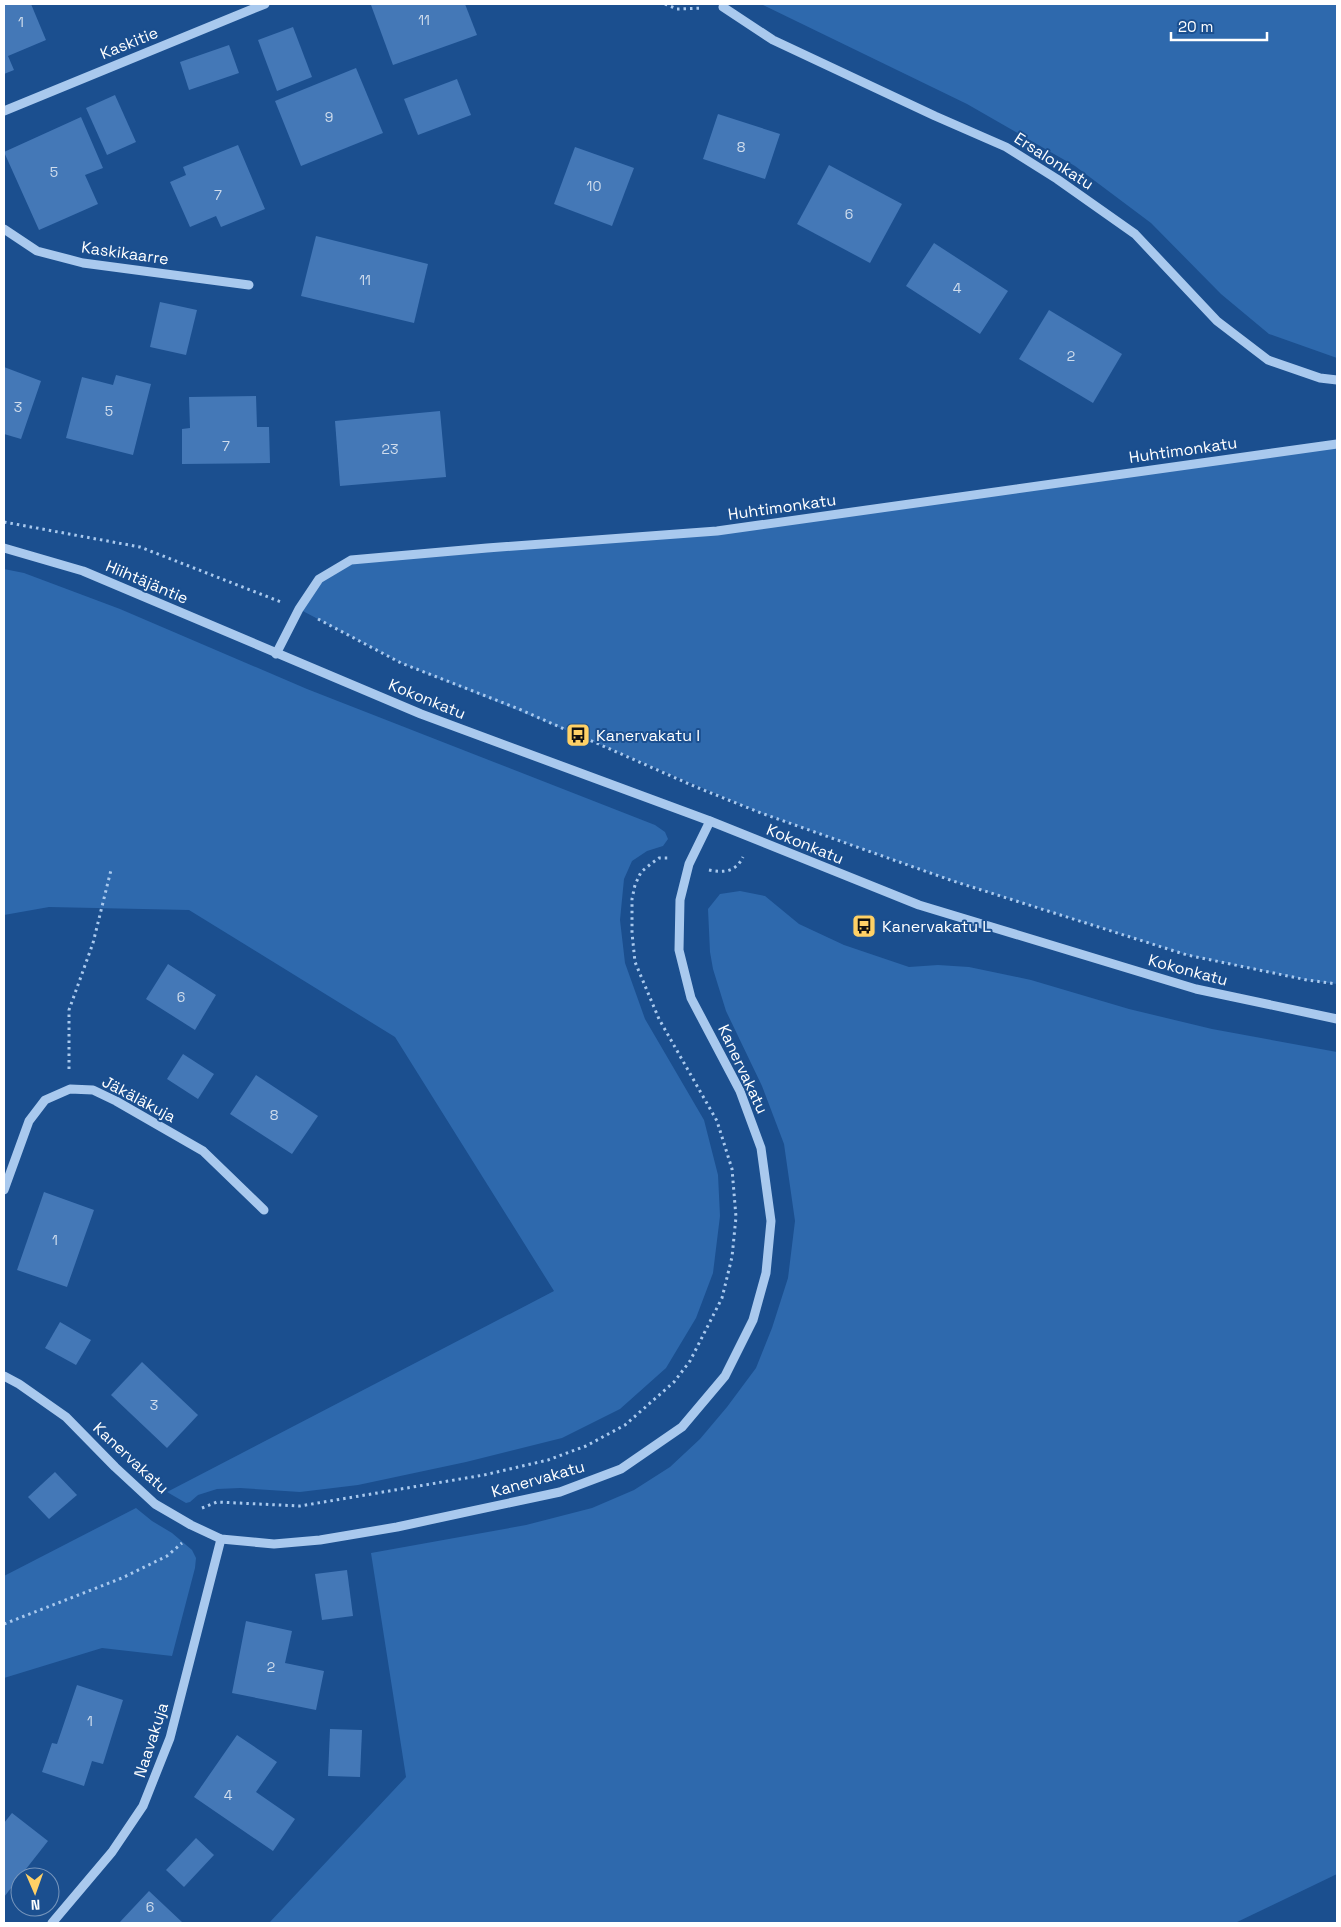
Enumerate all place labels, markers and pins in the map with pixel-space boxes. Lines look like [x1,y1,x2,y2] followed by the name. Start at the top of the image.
[565,722,591,748] bus stop icon: Kanervakatu I
[596,725,700,746] place label: Kanervakatu I
[851,913,877,939] bus stop icon: Kanervakatu L
[882,916,991,937] place label: Kanervakatu L

